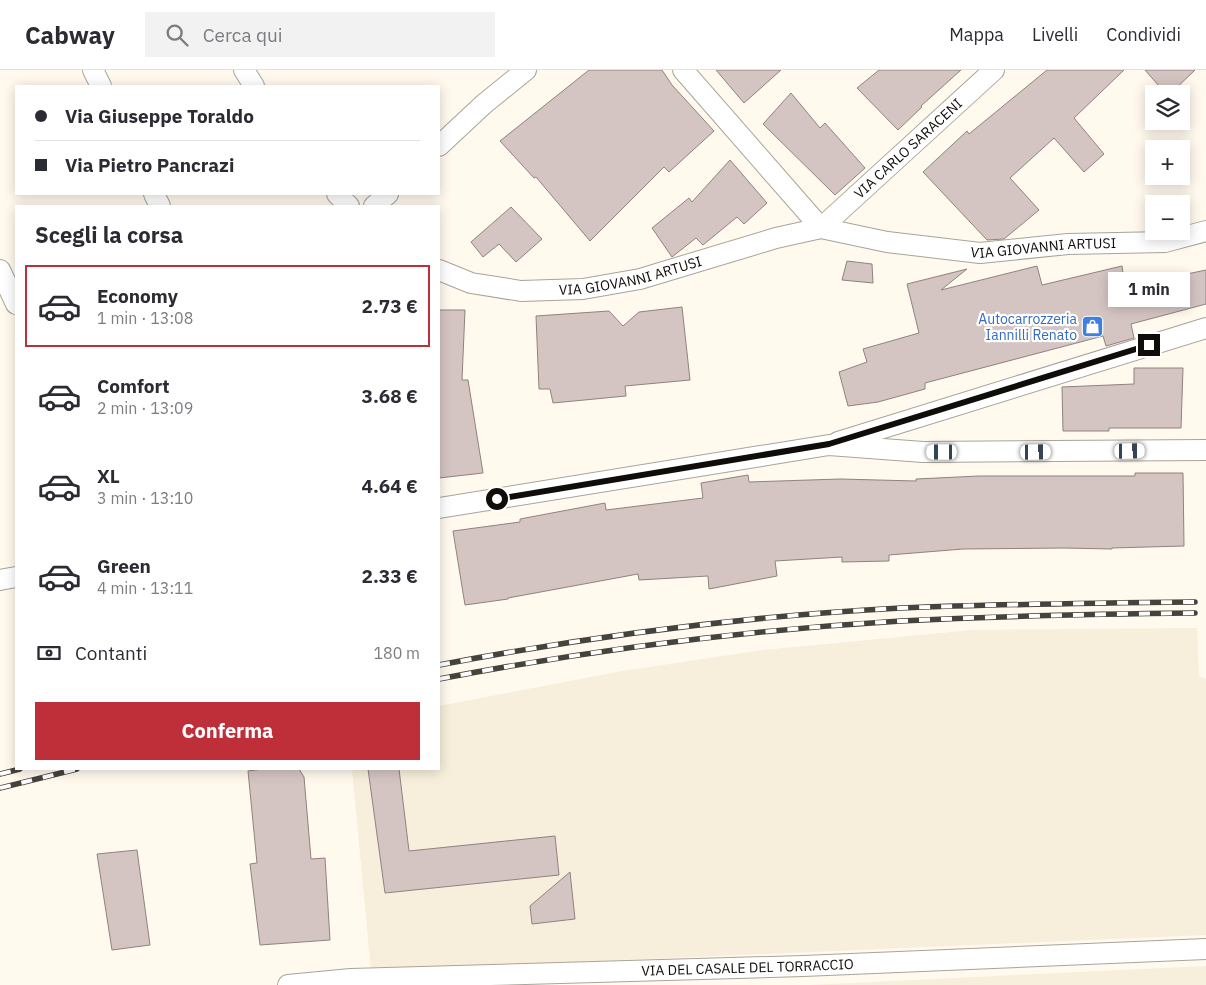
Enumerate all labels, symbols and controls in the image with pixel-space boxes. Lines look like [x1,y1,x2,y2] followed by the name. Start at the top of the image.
[145,12,495,57] search box
[25,19,115,51] text: Cabway
[163,21,191,49] icon: search
[203,23,283,47] text: Cerca qui
[949,23,1004,46] text: Mappa
[1032,23,1078,46] text: Livelli
[1106,23,1181,46] text: Condividi
[1145,85,1190,240] map controls
[1145,85,1190,130] button: layers
[850,95,966,202] street label: VIA CARLO SARACENI
[65,104,254,128] text: Via Giuseppe Toraldo
[1145,140,1190,185] button: +
[65,153,234,177] text: Via Pietro Pancrazi
[1145,195,1190,240] button: −
[35,220,183,249] text: Scegli la corsa
[970,234,1116,262] street label: VIA GIOVANNI ARTUSI
[558,252,704,299] street label: VIA GIOVANNI ARTUSI
[1108,272,1190,308] callout: 1 min
[1128,279,1170,299] text: 1 min
[37,284,82,329] icon: car
[97,284,178,308] text: Economy
[362,294,418,318] text: 2.73 €
[97,308,193,328] text: 1 min · 13:08
[978,310,1078,344] place label: Autocarrozzeria Iannilli Renato
[1081,315,1105,339] shop icon: Autocarrozzeria Iannilli Renato
[1138,334,1160,356] route end
[37,374,82,419] icon: car
[97,374,170,398] text: Comfort
[362,384,418,408] text: 3.68 €
[97,398,193,418] text: 2 min · 13:09
[1114,443,1145,459] car
[1020,444,1051,460] car
[927,445,957,460] car
[37,464,82,509] icon: car
[97,464,120,488] text: XL
[362,474,418,498] text: 4.64 €
[97,488,193,508] text: 3 min · 13:10
[486,488,508,510] route start
[37,554,82,599] icon: car
[97,554,151,578] text: Green
[362,564,418,588] text: 2.33 €
[97,578,193,598] text: 4 min · 13:11
[35,639,63,667] icon: cash
[75,641,147,665] text: Contanti
[373,643,420,663] text: 180 m
[35,702,420,760] button: Conferma
[641,955,854,980] street label: VIA DEL CASALE DEL TORRACCIO

